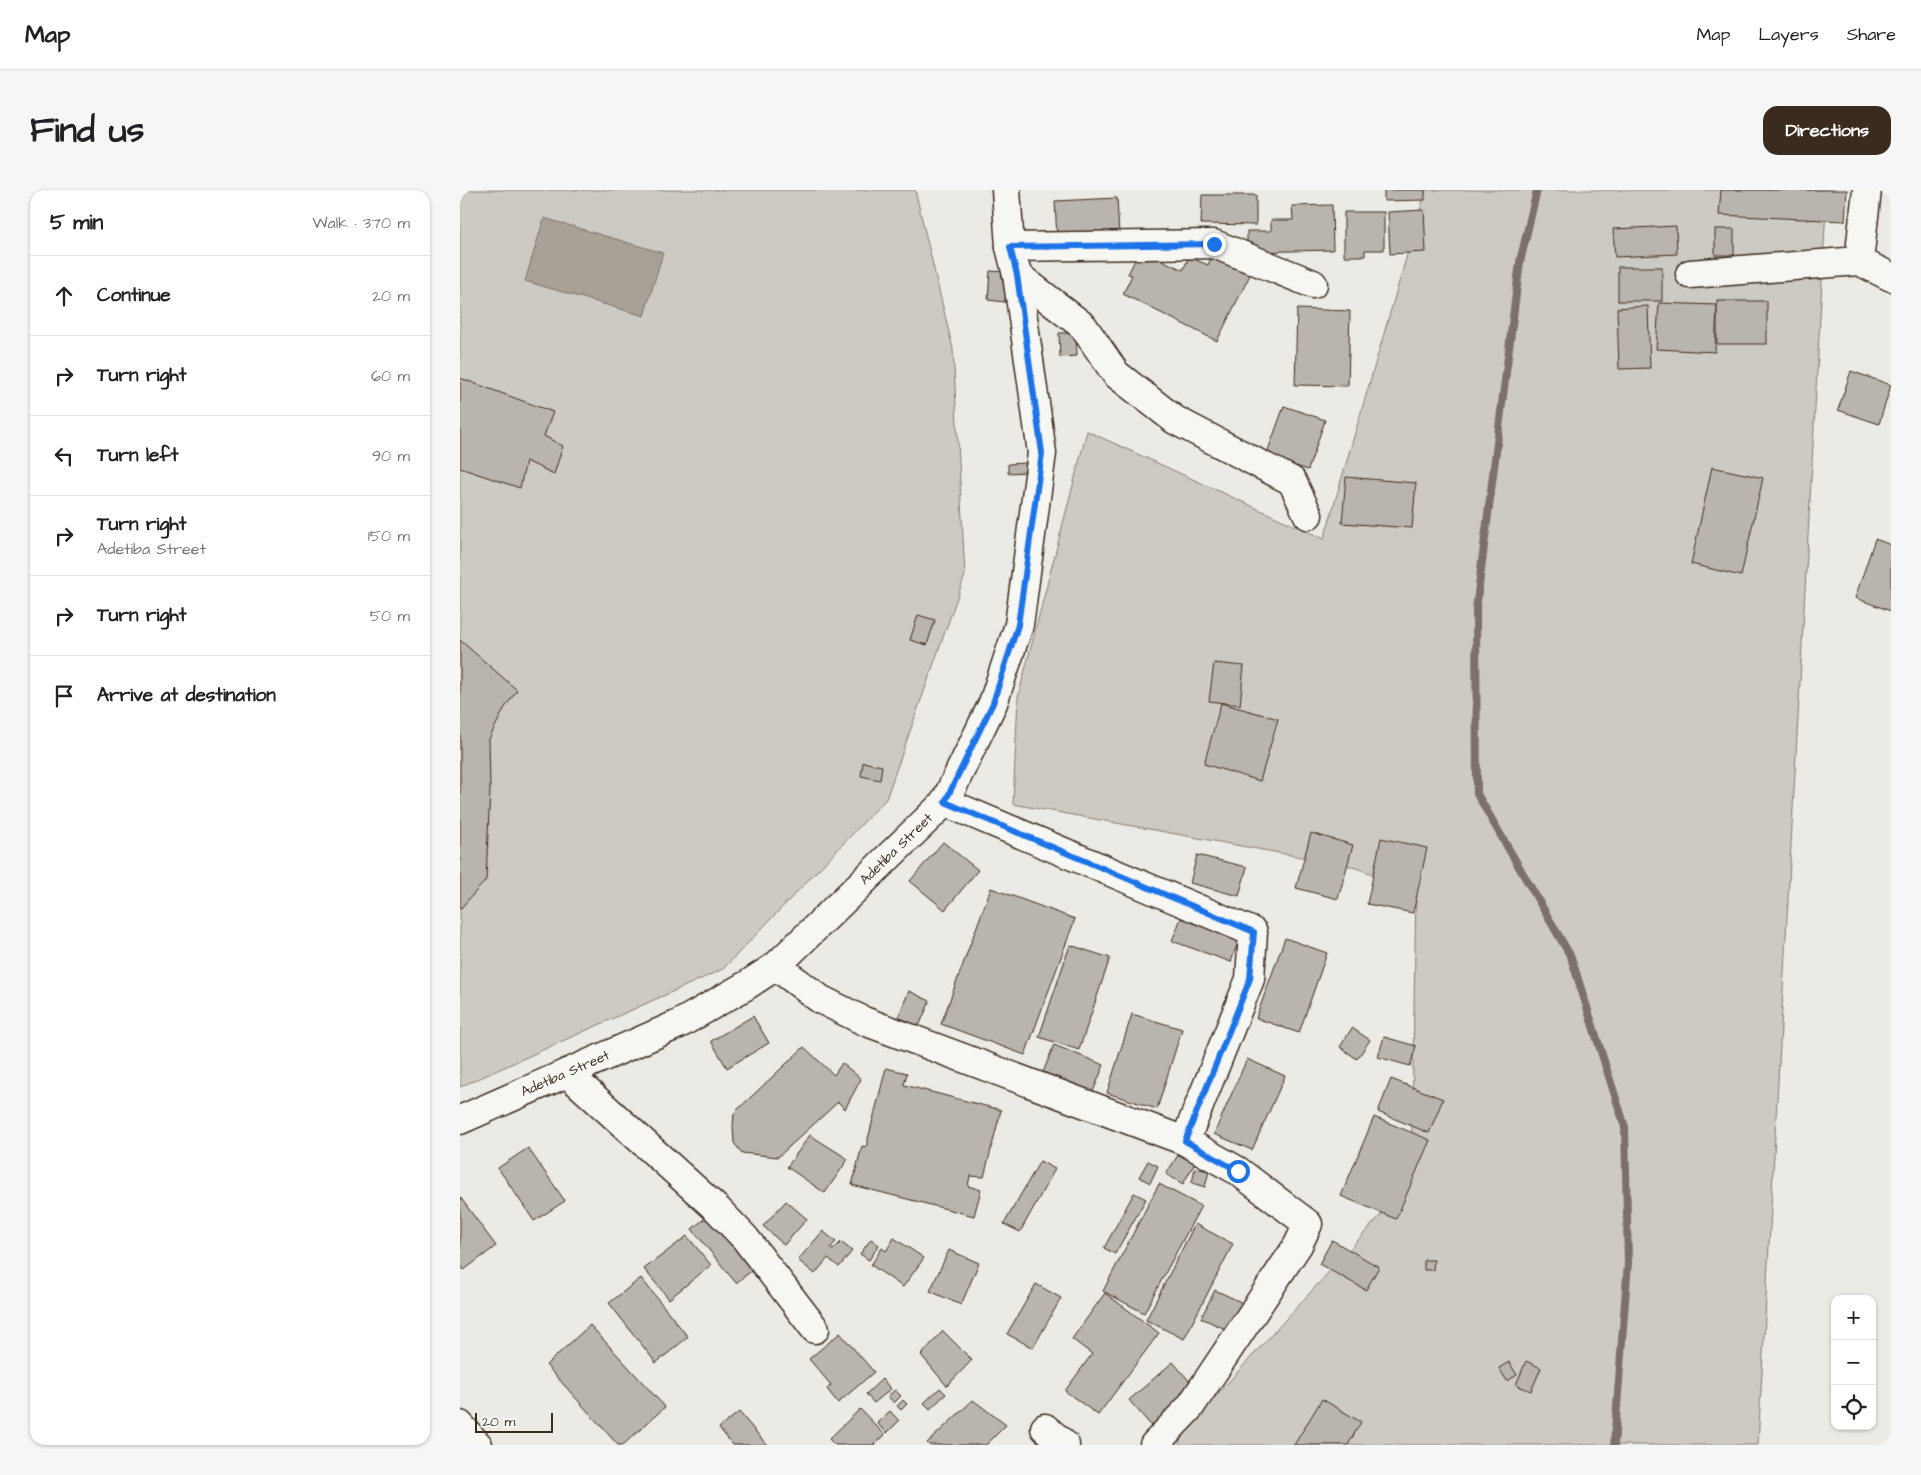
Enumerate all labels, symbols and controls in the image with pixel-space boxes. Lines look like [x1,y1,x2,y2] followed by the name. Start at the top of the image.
[25,18,70,52] text: Map
[1696,22,1730,47] text: Map
[1758,22,1819,47] text: Layers
[1847,22,1896,47] text: Share
[30,106,144,155] text: Find us
[1763,106,1891,155] button: Directions
[50,208,103,237] text: 5 min
[312,212,410,234] text: Walk · 370 m
[1203,233,1226,256] route end
[50,282,78,310] icon: ahead
[97,282,171,309] text: Continue
[372,285,410,307] text: 20 m
[50,362,78,390] icon: right
[97,362,186,389] text: Turn right
[371,365,410,387] text: 60 m
[50,442,78,470] icon: left
[97,442,178,469] text: Turn left
[372,445,410,467] text: 90 m
[97,511,186,538] text: Turn right
[50,522,78,550] icon: right
[368,525,410,547] text: 150 m
[97,538,206,560] text: Adetiba Street
[50,602,78,630] icon: right
[97,602,186,629] text: Turn right
[370,605,410,627] text: 50 m
[50,682,78,710] icon: arrive
[97,682,276,709] text: Arrive at destination
[855,809,938,890] street label: Adetiba Street
[518,1045,613,1102] street label: Adetiba Street
[1227,1160,1250,1183] route start
[1831,1295,1876,1430] map controls
[1831,1295,1876,1340] button: +
[1831,1340,1876,1385] button: −
[1831,1385,1876,1430] button: locate
[475,1410,552,1433] scale bar
[482,1412,515,1432] text: 20 m

